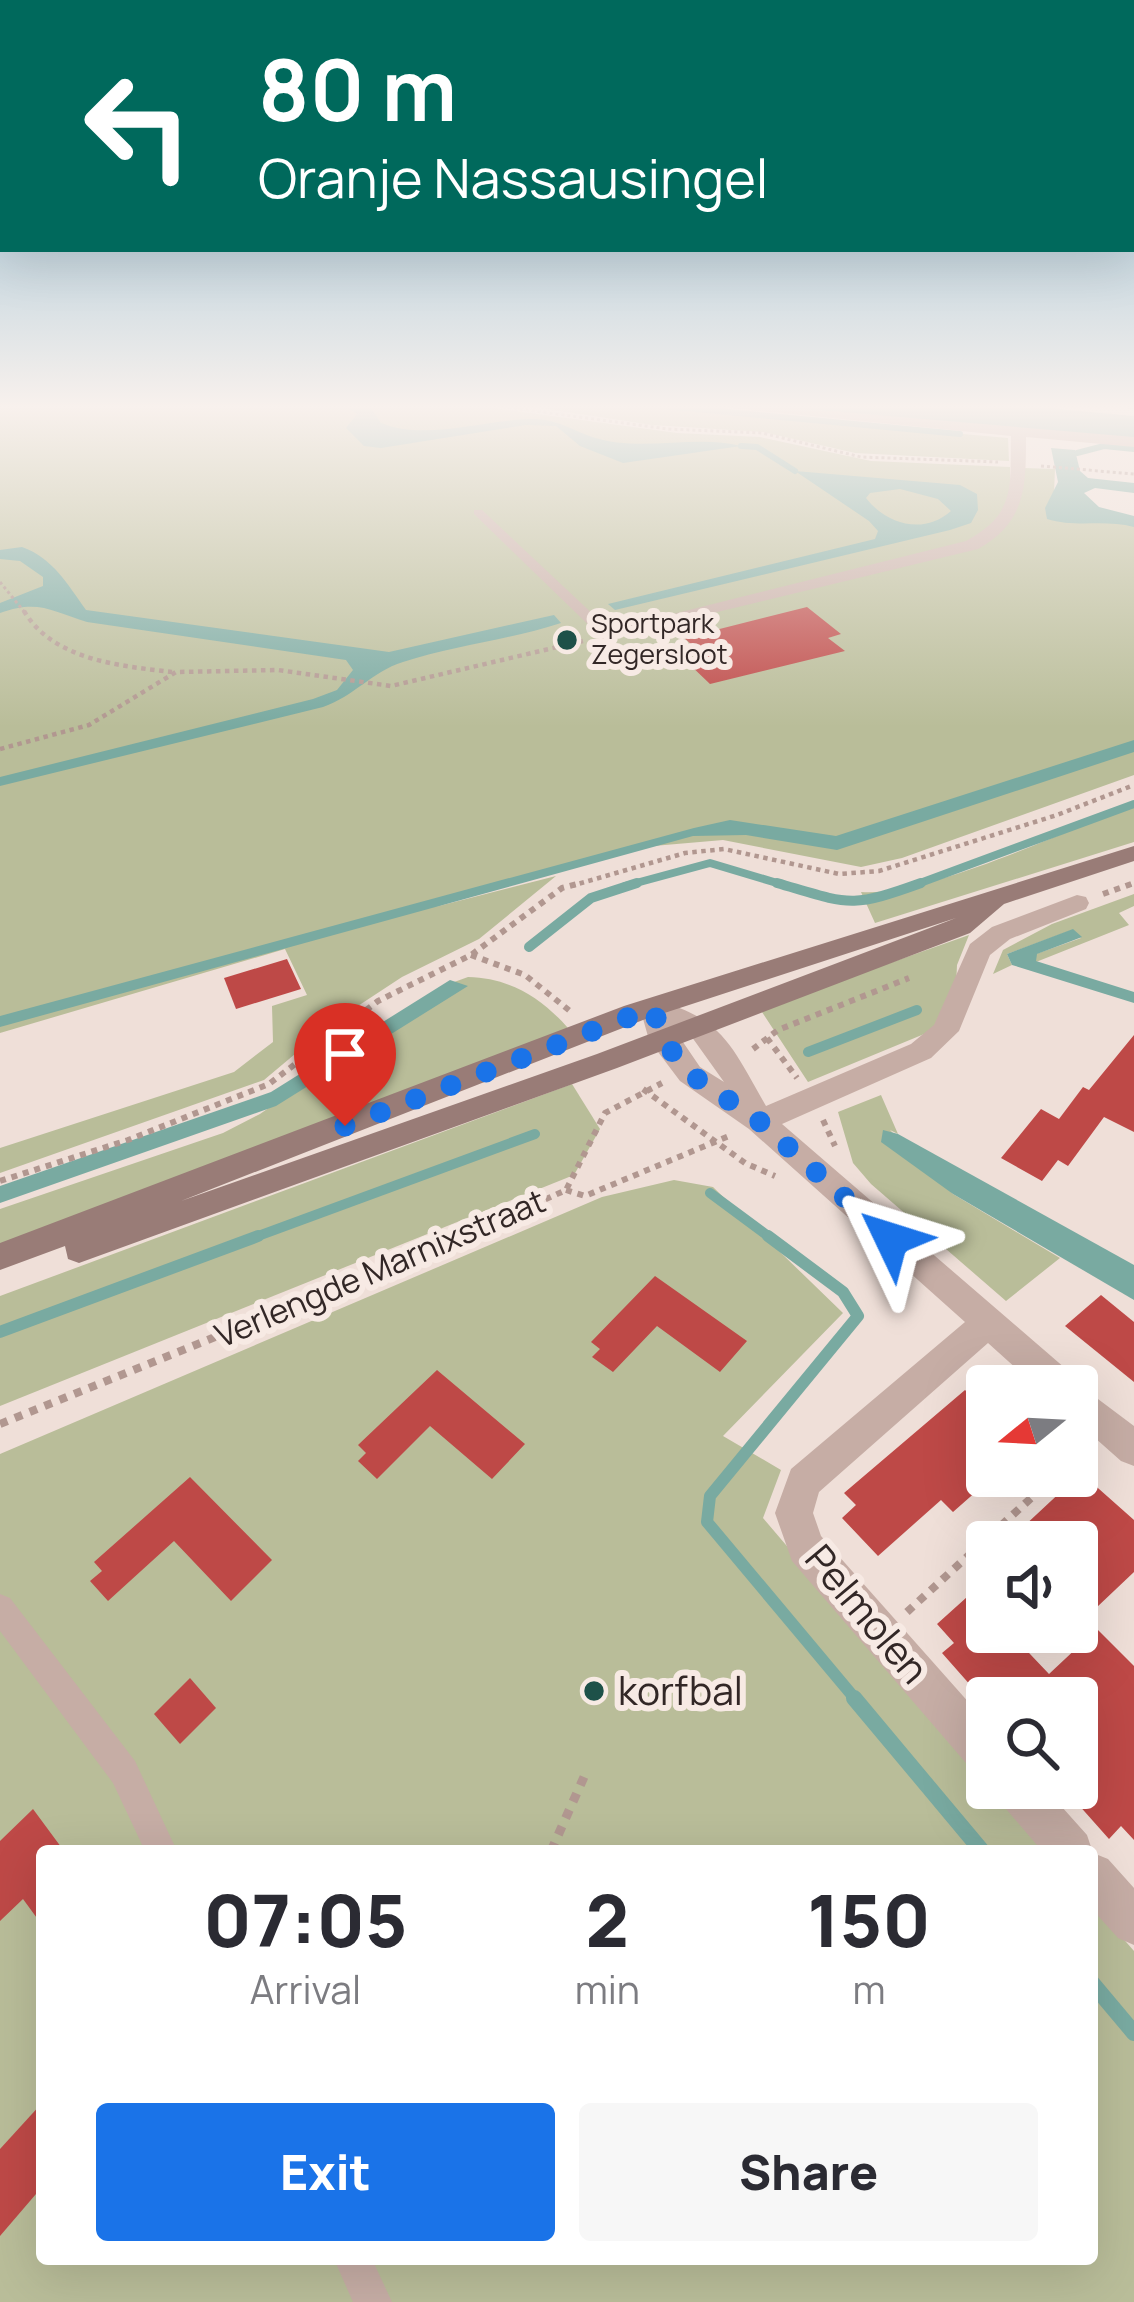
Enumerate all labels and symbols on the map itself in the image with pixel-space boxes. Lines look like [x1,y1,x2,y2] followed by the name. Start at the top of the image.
[591,604,728,672] place label: Sportpark Zegersloot
[554,627,580,653] marker: Sportpark Zegersloot
[294,1003,396,1126] pin
[828,1176,954,1302] position arrow
[208,1178,552,1358] street label: Verlengde Marnixstraat
[966,1365,1098,1497] north arrow
[794,1532,942,1694] street label: Pelmolen
[618,1663,743,1717] place label: korfbal
[581,1678,607,1704] marker: korfbal

